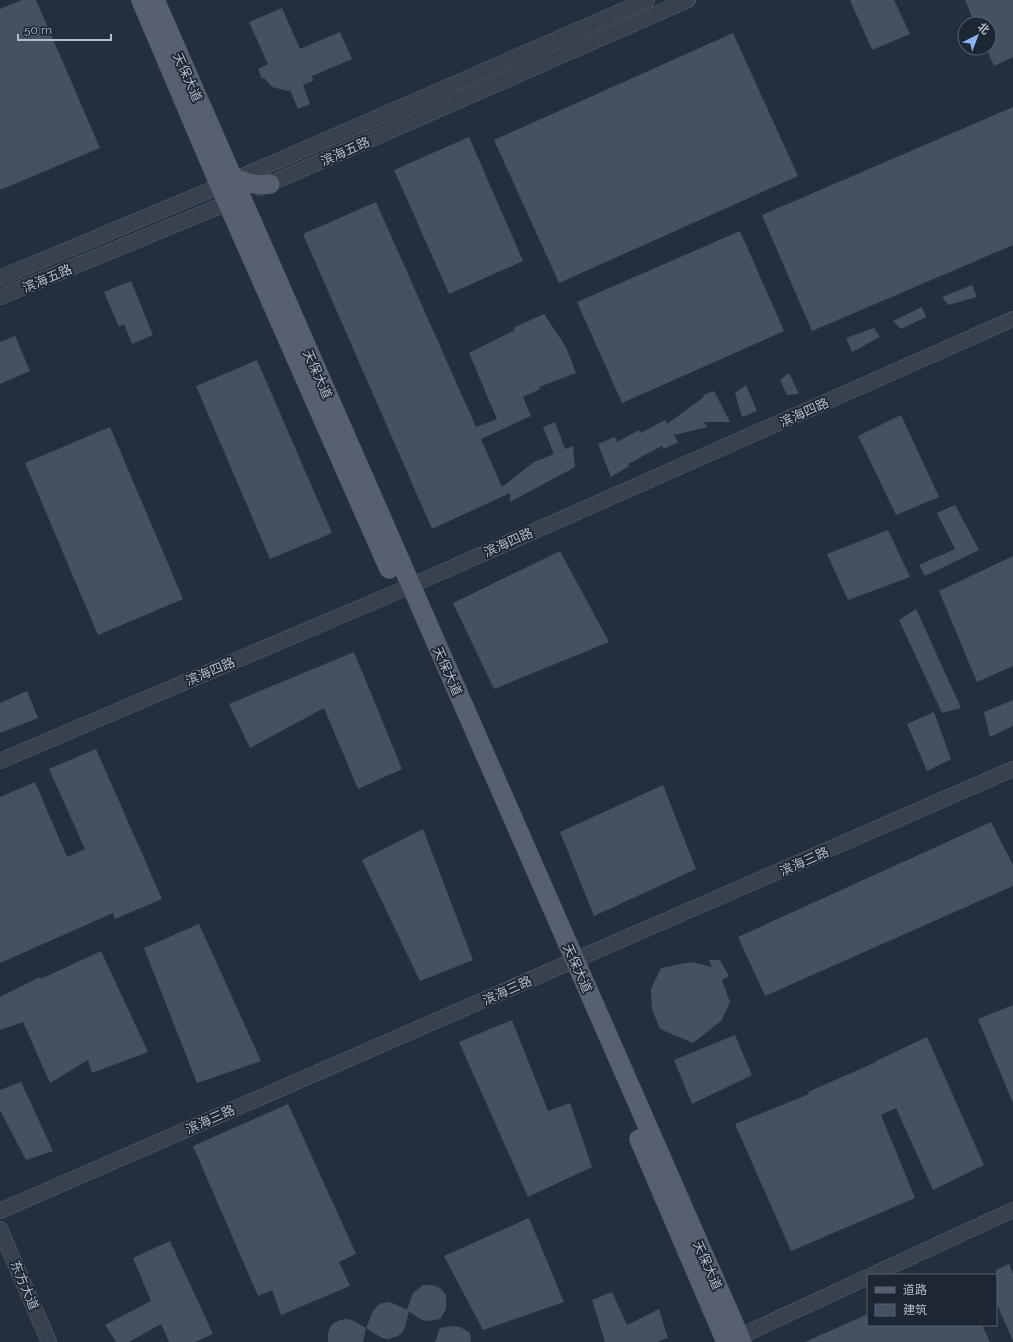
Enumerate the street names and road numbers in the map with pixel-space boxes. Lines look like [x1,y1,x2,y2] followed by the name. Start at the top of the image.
[170,50,205,104] street label: 天保大道
[318,134,372,169] street label: 滨海五路
[20,261,74,296] street label: 滨海五路
[300,347,335,401] street label: 天保大道
[777,395,831,430] street label: 滨海四路
[481,525,535,560] street label: 滨海四路
[430,644,465,698] street label: 天保大道
[183,654,237,689] street label: 滨海四路
[777,844,831,879] street label: 滨海三路
[560,941,595,995] street label: 天保大道
[480,973,534,1008] street label: 滨海三路
[183,1102,237,1137] street label: 滨海三路
[690,1238,725,1292] street label: 天保大道
[7,1258,42,1312] street label: 东方大道

